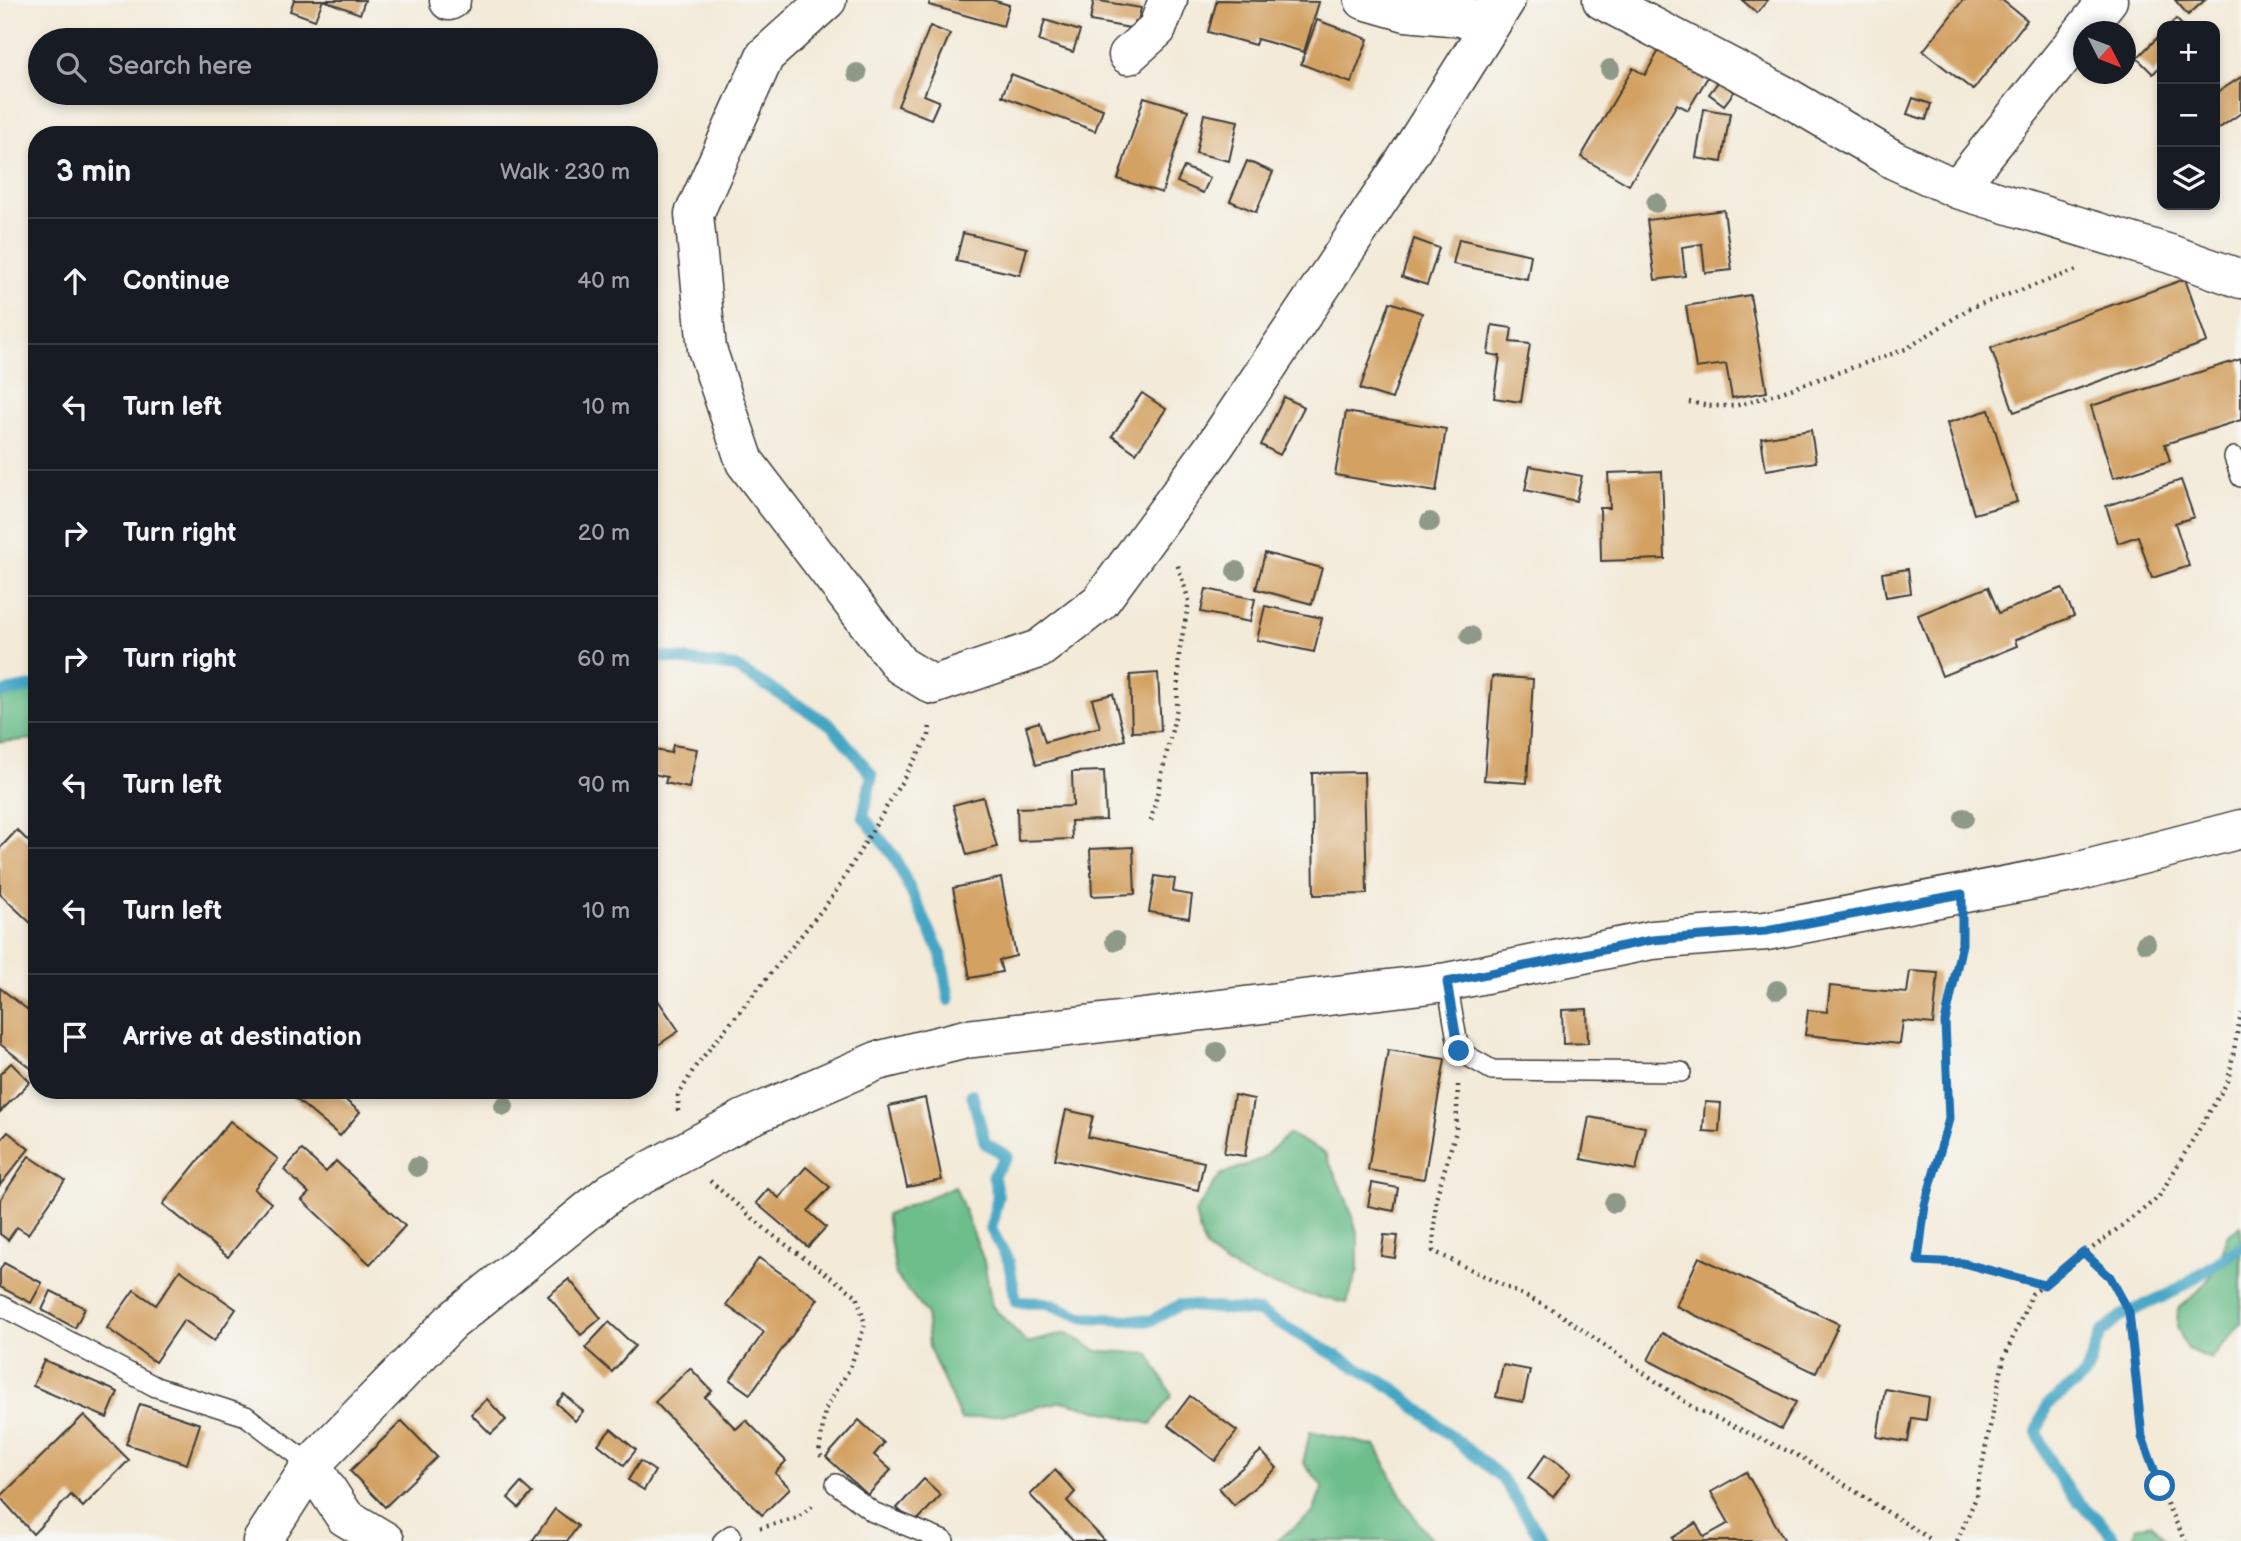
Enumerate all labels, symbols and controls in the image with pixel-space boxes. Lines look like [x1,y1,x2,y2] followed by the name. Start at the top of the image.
[2073,21,2136,84] north arrow
[2157,21,2220,210] map controls
[2157,21,2220,84] button: +
[28,28,658,105] search box
[52,48,90,86] icon: search
[108,51,252,82] text: Search here
[2157,84,2220,147] button: −
[2157,147,2220,210] button: layers
[56,154,131,190] text: 3 min
[500,158,630,186] text: Walk · 230 m
[56,262,94,300] icon: ahead
[123,266,230,297] text: Continue
[577,267,630,295] text: 40 m
[56,388,94,426] icon: left
[123,392,222,423] text: Turn left
[582,393,630,421] text: 10 m
[56,514,94,552] icon: right
[123,518,236,549] text: Turn right
[578,519,630,547] text: 20 m
[56,640,94,678] icon: right
[123,644,236,675] text: Turn right
[577,645,630,673] text: 60 m
[56,766,94,804] icon: left
[123,770,222,801] text: Turn left
[578,771,630,799] text: 90 m
[56,892,94,930] icon: left
[123,896,222,927] text: Turn left
[582,897,630,925] text: 10 m
[56,1018,94,1056] icon: arrive
[123,1022,362,1053] text: Arrive at destination
[1443,1035,1474,1066] route end
[2144,1470,2175,1501] route start

